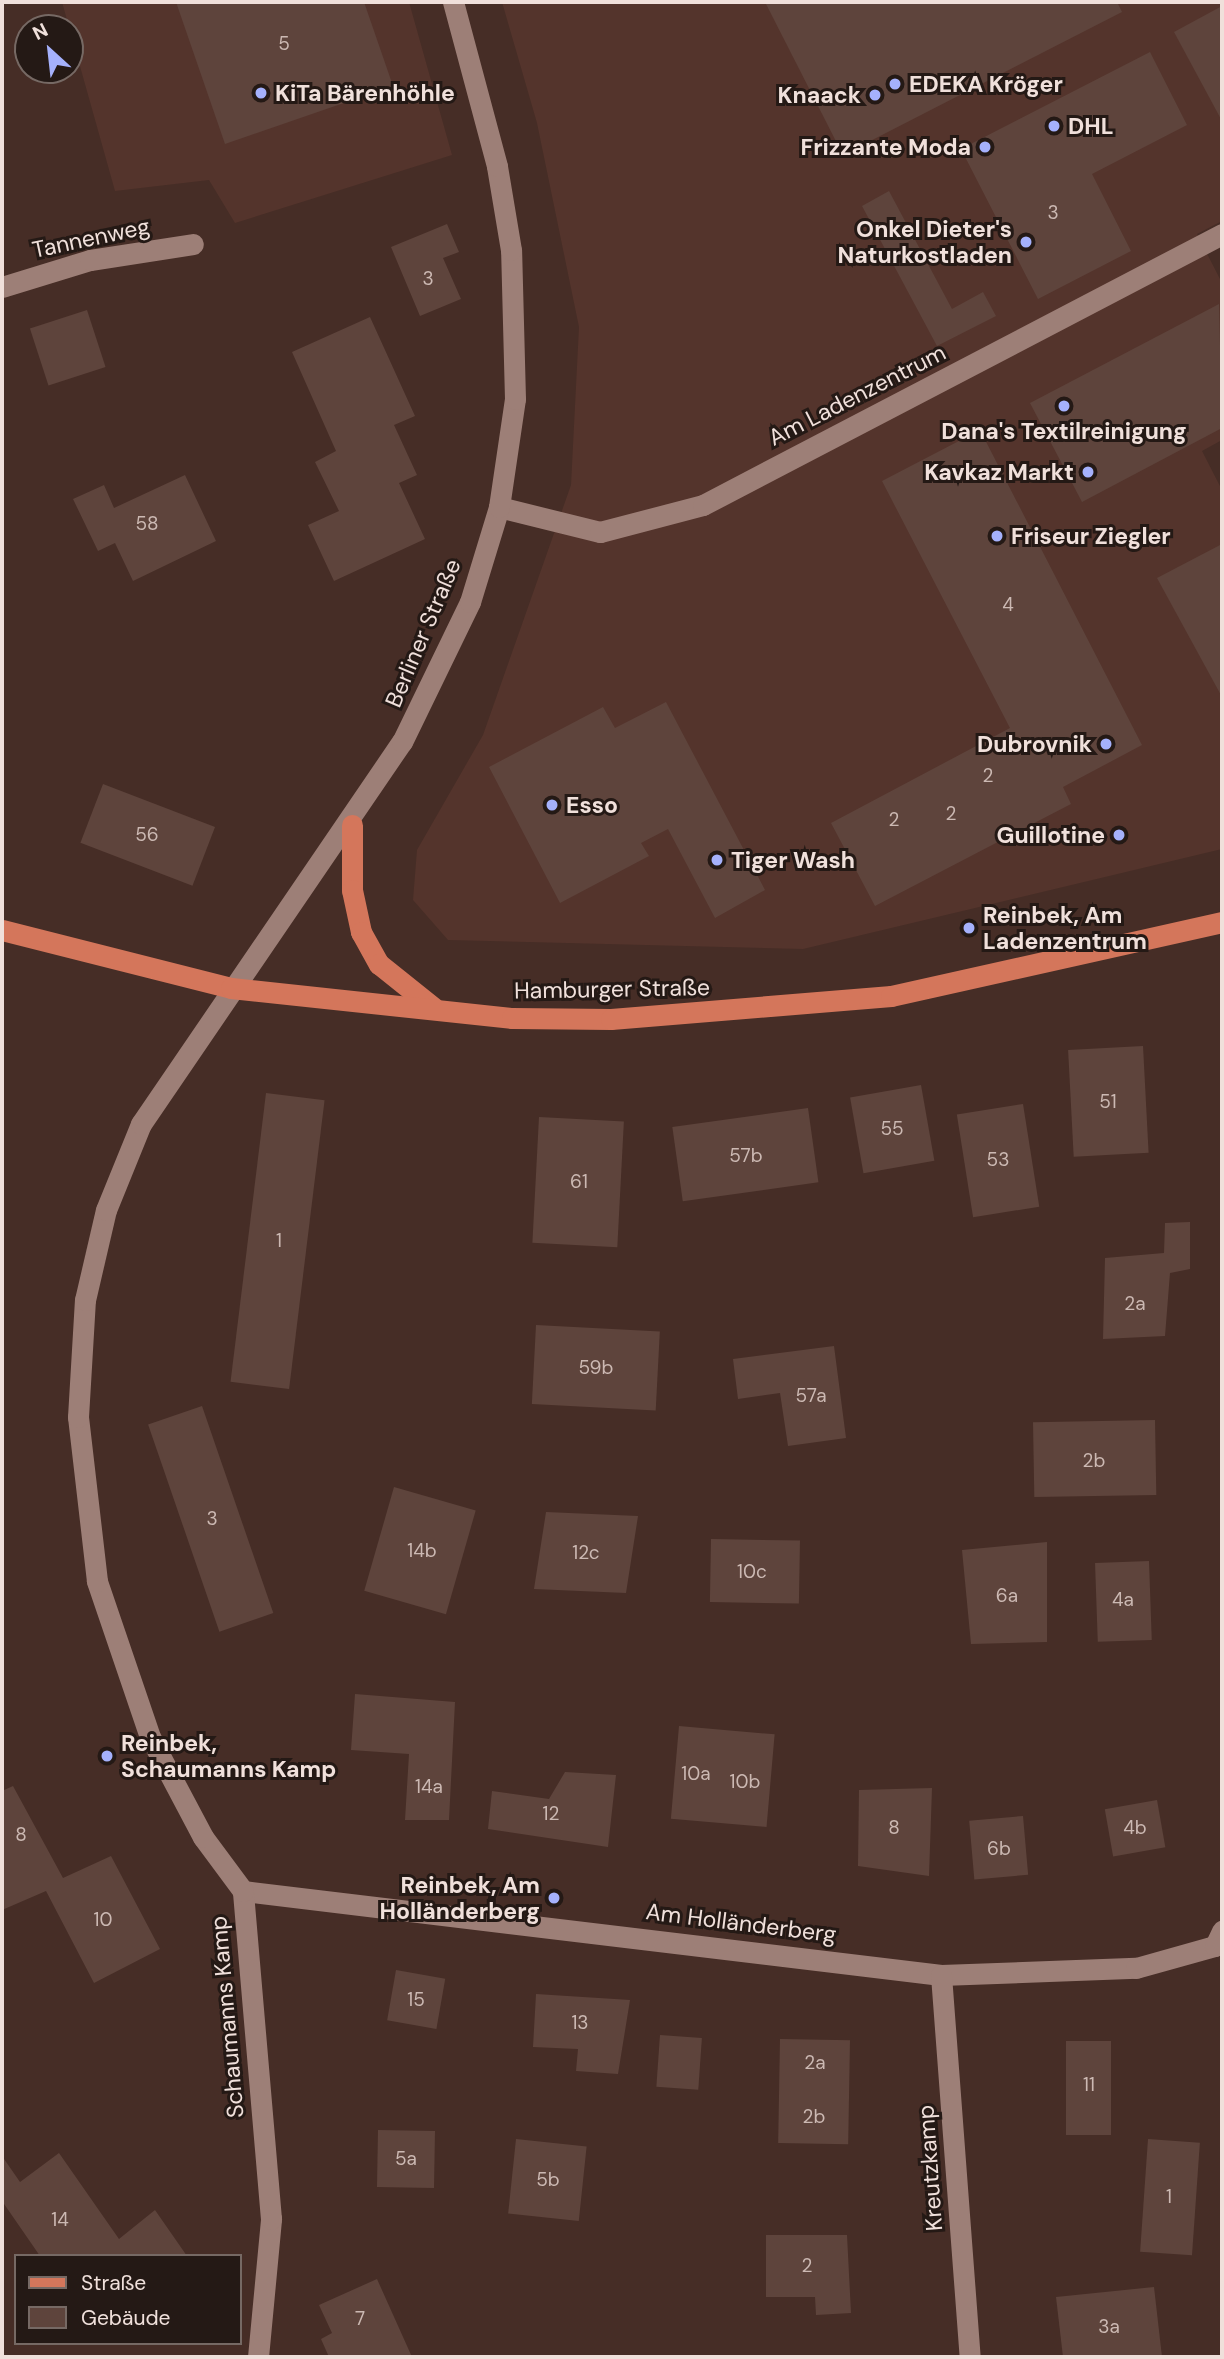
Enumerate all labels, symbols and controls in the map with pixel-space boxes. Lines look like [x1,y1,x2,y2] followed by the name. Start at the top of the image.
[14,14,84,84] north arrow
[28,17,52,46] text: N
[278,33,290,55] house number: 5
[909,70,1063,98] place label: EDEKA Kröger
[887,76,903,92] marker: EDEKA Kröger
[275,79,455,107] place label: KiTa Bärenhöhle
[778,81,861,109] place label: Knaack
[253,85,269,101] marker: KiTa Bärenhöhle
[867,87,883,103] marker: Knaack
[1068,112,1114,140] place label: DHL
[1046,118,1062,134] marker: DHL
[800,133,971,161] place label: Frizzante Moda
[977,139,993,155] marker: Frizzante Moda
[1047,202,1059,224] house number: 3
[30,212,152,264] street label: Tannenweg
[837,215,1012,269] place label: Onkel Dieter's Naturkostladen
[1018,234,1034,250] marker: Onkel Dieter's Naturkostladen
[422,268,434,290] house number: 3
[764,338,950,452] street label: Am Ladenzentrum
[1056,398,1072,414] marker: Dana's Textilreinigung
[941,417,1187,445] place label: Dana's Textilreinigung
[924,458,1074,486] place label: Kavkaz Markt
[1080,464,1096,480] marker: Kavkaz Markt
[135,513,159,535] house number: 58
[1011,522,1171,550] place label: Friseur Ziegler
[989,528,1005,544] marker: Friseur Ziegler
[379,555,467,711] street label: Berliner Straße
[1002,594,1014,616] house number: 4
[977,730,1092,758] place label: Dubrovnik
[1098,736,1114,752] marker: Dubrovnik
[983,765,993,787] house number: 2
[566,791,618,819] place label: Esso
[544,797,560,813] marker: Esso
[946,803,956,825] house number: 2
[889,809,899,831] house number: 2
[996,821,1105,849] place label: Guillotine
[135,824,159,846] house number: 56
[1111,827,1127,843] marker: Guillotine
[731,846,855,874] place label: Tiger Wash
[709,852,725,868] marker: Tiger Wash
[983,901,1147,955] place label: Reinbek, Am Ladenzentrum
[961,920,977,936] marker: Reinbek, Am Ladenzentrum
[514,973,710,1005] street label: Hamburger Straße
[1099,1091,1117,1113] house number: 51
[880,1118,904,1140] house number: 55
[729,1145,763,1167] house number: 57b
[987,1149,1009,1171] house number: 53
[570,1171,588,1193] house number: 61
[276,1230,282,1252] house number: 1
[1124,1293,1146,1315] house number: 2a
[579,1357,613,1379] house number: 59b
[795,1385,827,1407] house number: 57a
[1083,1450,1105,1472] house number: 2b
[206,1508,218,1530] house number: 3
[407,1540,437,1562] house number: 14b
[572,1542,600,1564] house number: 12c
[737,1561,767,1583] house number: 10c
[996,1585,1018,1607] house number: 6a
[1112,1589,1134,1611] house number: 4a
[121,1729,336,1783] place label: Reinbek, Schaumanns Kamp
[99,1748,115,1764] marker: Reinbek, Schaumanns Kamp
[681,1763,711,1785] house number: 10a
[730,1771,760,1793] house number: 10b
[415,1776,443,1798] house number: 14a
[543,1803,559,1825] house number: 12
[888,1817,900,1839] house number: 8
[1123,1817,1147,1839] house number: 4b
[15,1824,27,1846] house number: 8
[987,1838,1011,1860] house number: 6b
[380,1871,540,1925] place label: Reinbek, Am Holländerberg
[546,1890,562,1906] marker: Reinbek, Am Holländerberg
[644,1898,838,1948] street label: Am Holländerberg
[94,1909,112,1931] house number: 10
[204,1915,250,2119] street label: Schaumanns Kamp
[407,1989,425,2011] house number: 15
[571,2012,589,2034] house number: 13
[804,2052,826,2074] house number: 2a
[1083,2074,1095,2096] house number: 11
[912,2104,948,2232] street label: Kreutzkamp
[803,2106,825,2128] house number: 2b
[395,2148,417,2170] house number: 5a
[536,2169,560,2191] house number: 5b
[1166,2186,1172,2208] house number: 1
[51,2209,69,2231] house number: 14
[14,2254,242,2345] legend
[802,2255,812,2277] house number: 2
[81,2269,146,2297] text: Straße
[81,2304,171,2332] text: Gebäude
[355,2308,365,2330] house number: 7
[1098,2316,1120,2338] house number: 3a

